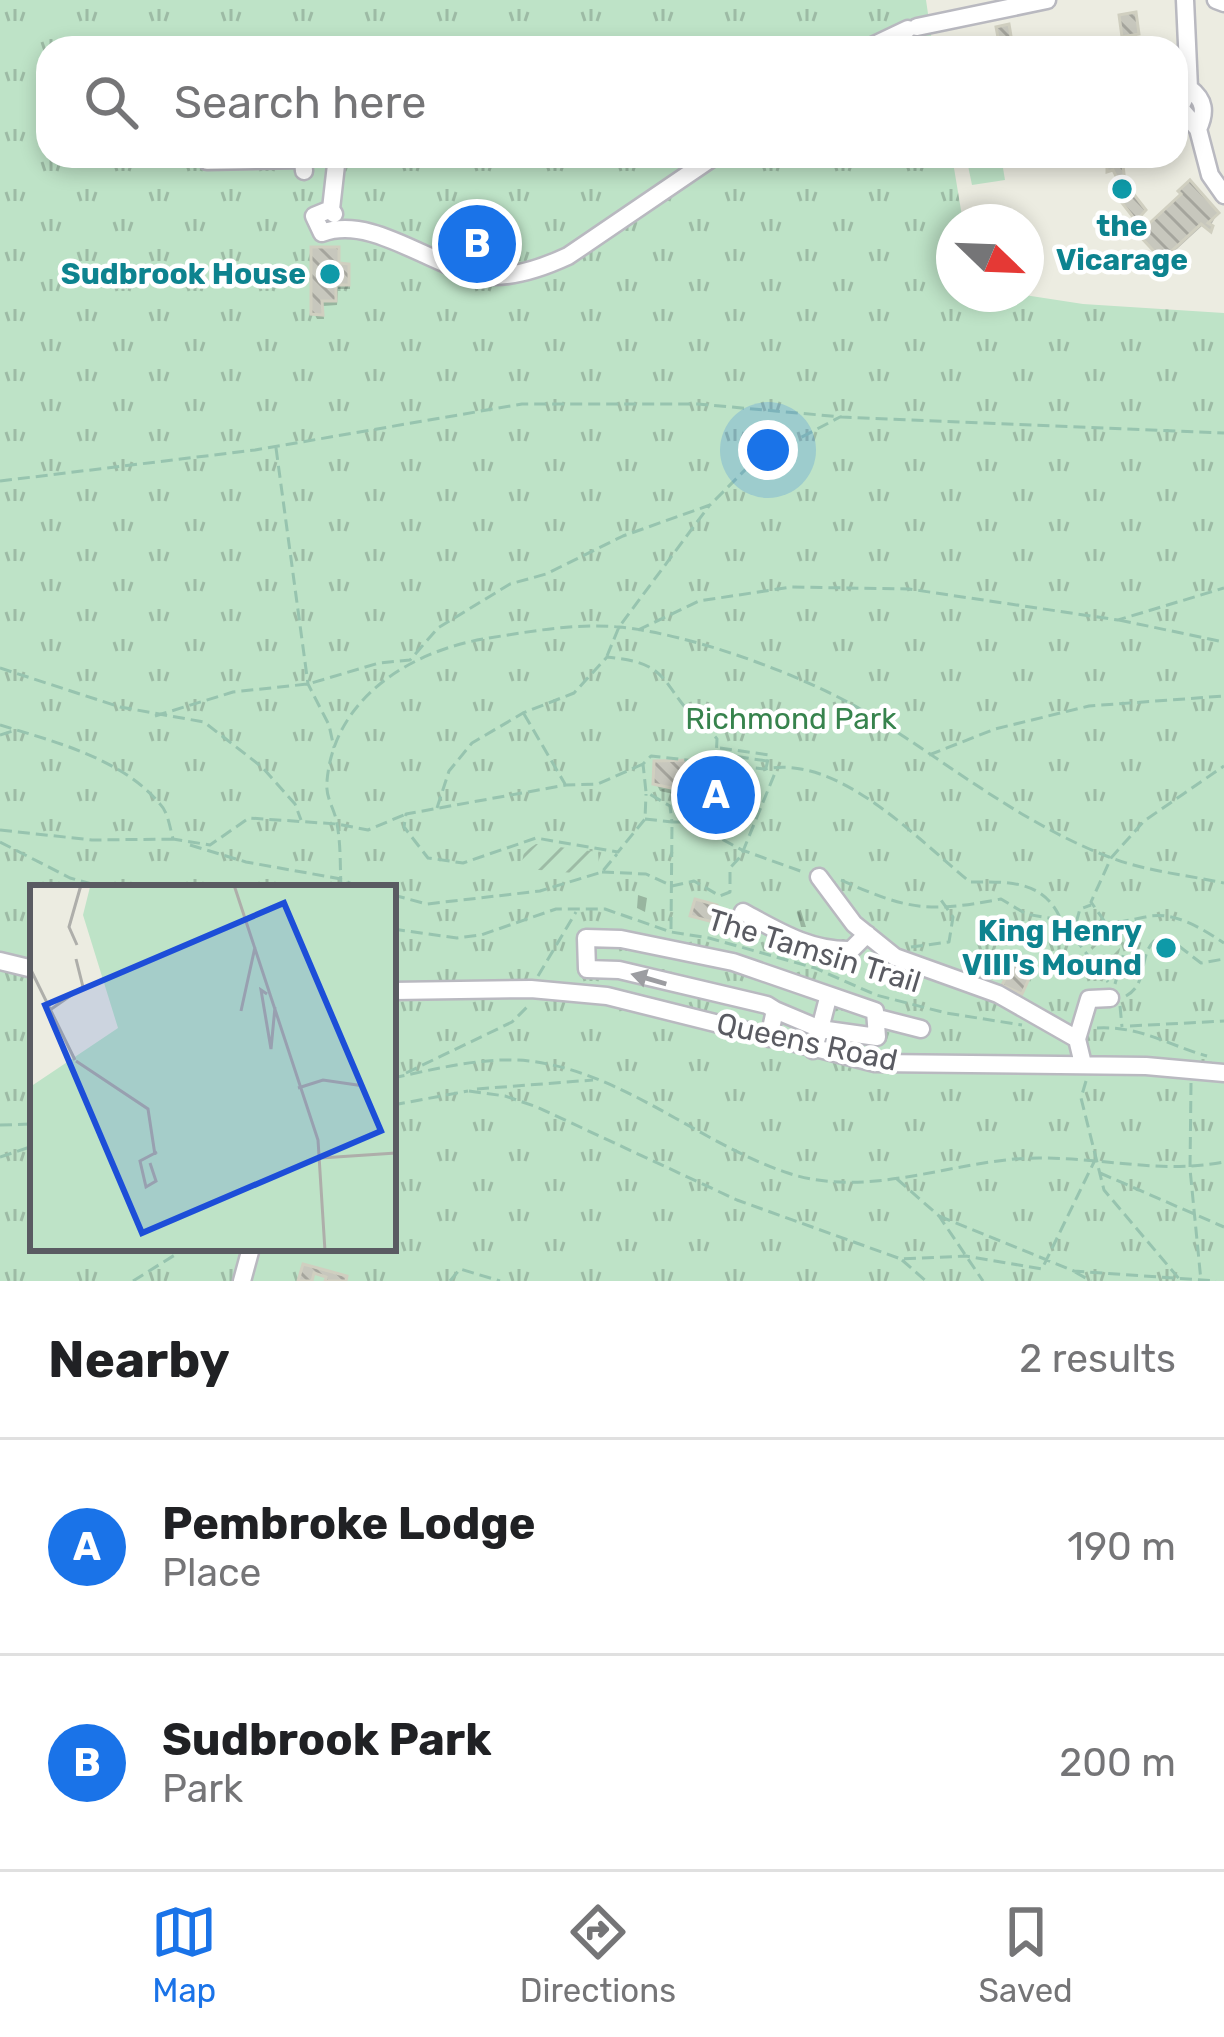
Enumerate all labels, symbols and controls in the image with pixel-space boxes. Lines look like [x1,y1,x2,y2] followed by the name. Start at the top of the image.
[36,36,1188,168] search box
[78,69,144,135] icon: search
[174,76,426,129] text: Search here
[1109,176,1135,202] marker: the Vicarage
[438,199,516,289] pin: B
[936,204,1044,312] north arrow
[1056,208,1188,278] place label: the Vicarage
[61,256,306,292] place label: Sudbrook House
[317,261,343,287] marker: Sudbrook House
[738,420,798,480] your location
[685,701,897,737] park label: Richmond Park
[677,750,755,840] pin: A
[30,885,396,1251] inset map
[703,902,925,1000] street label: The Tamsin Trail
[962,913,1142,983] place label: King Henry VIII's Mound
[1153,935,1179,961] marker: King Henry VIII's Mound
[630,969,666,987] one-way arrow
[713,1005,901,1079] street label: Queens Road
[48,1329,230,1390] text: Nearby
[1019,1336,1176,1382] text: 2 results
[162,1497,536,1550] text: Pembroke Lodge
[73,1524,101,1570] text: A
[1067,1524,1176,1570] text: 190 m
[162,1550,261,1596] text: Place
[162,1713,492,1766] text: Sudbrook Park
[73,1740,101,1786] text: B
[1059,1740,1176,1786] text: 200 m
[162,1766,243,1812] text: Park
[151,1899,217,2010] tab: Map
[520,1899,676,2010] tab: Directions
[979,1899,1073,2010] tab: Saved

